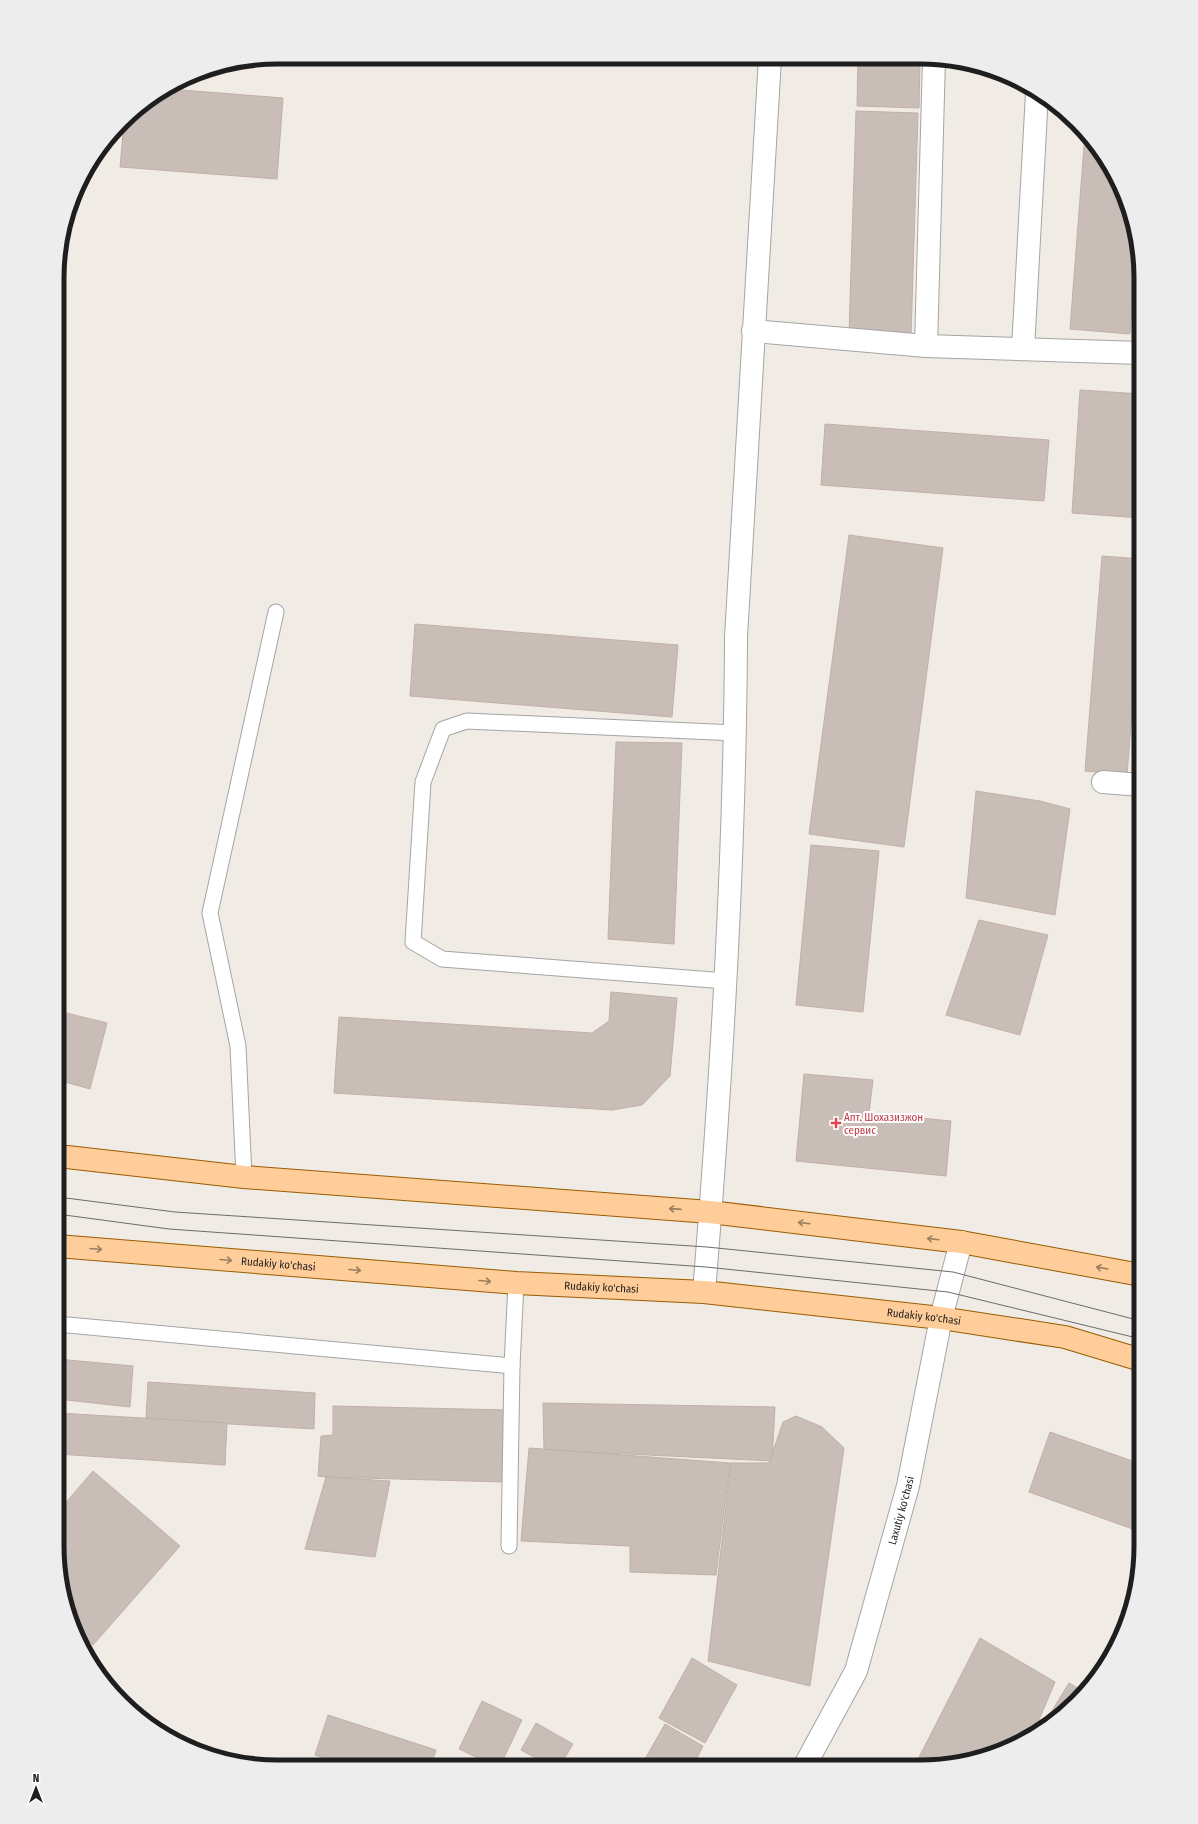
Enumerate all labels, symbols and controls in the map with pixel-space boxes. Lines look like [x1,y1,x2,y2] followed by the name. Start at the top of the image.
[844,1111,923,1137] place label: Апт. Шохазизжон сервис
[831,1118,841,1128] marker: Апт. Шохазизжон сервис
[669,1205,682,1212] one-way arrow
[798,1219,811,1227] one-way arrow
[927,1235,940,1243] one-way arrow
[89,1246,102,1253] one-way arrow
[241,1255,316,1274] street label: Rudakiy ko'chasi
[219,1256,232,1263] one-way arrow
[1096,1264,1109,1272] one-way arrow
[348,1267,361,1274] one-way arrow
[478,1277,491,1284] one-way arrow
[564,1279,639,1296] street label: Rudakiy ko'chasi
[886,1306,962,1328] street label: Rudakiy ko'chasi
[886,1475,917,1546] street label: Laxutiy ko'chasi
[16,1768,56,1808] north arrow
[33,1772,39,1785] text: N

